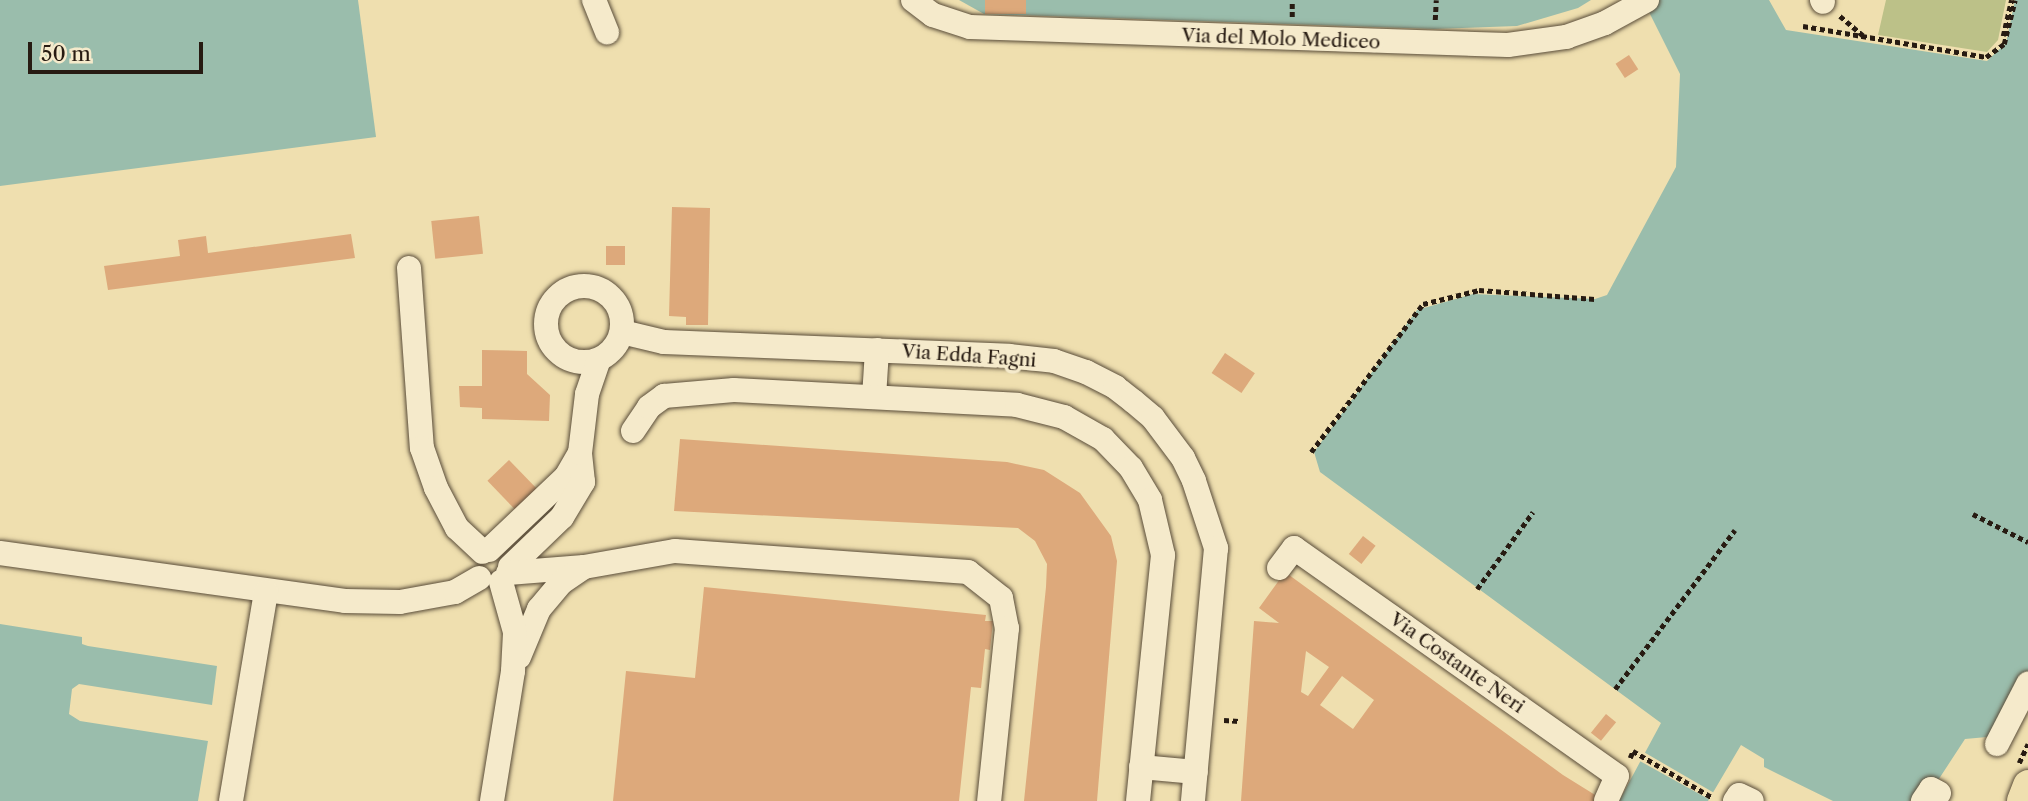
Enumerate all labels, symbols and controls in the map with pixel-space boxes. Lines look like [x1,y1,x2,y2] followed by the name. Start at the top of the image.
[1181,24,1381,54] street label: Via del Molo Mediceo
[32,28,206,72] scale bar
[41,41,91,66] text: 50 m
[901,340,1037,372] street label: Via Edda Fagni
[1385,608,1529,718] street label: Via Costante Neri

